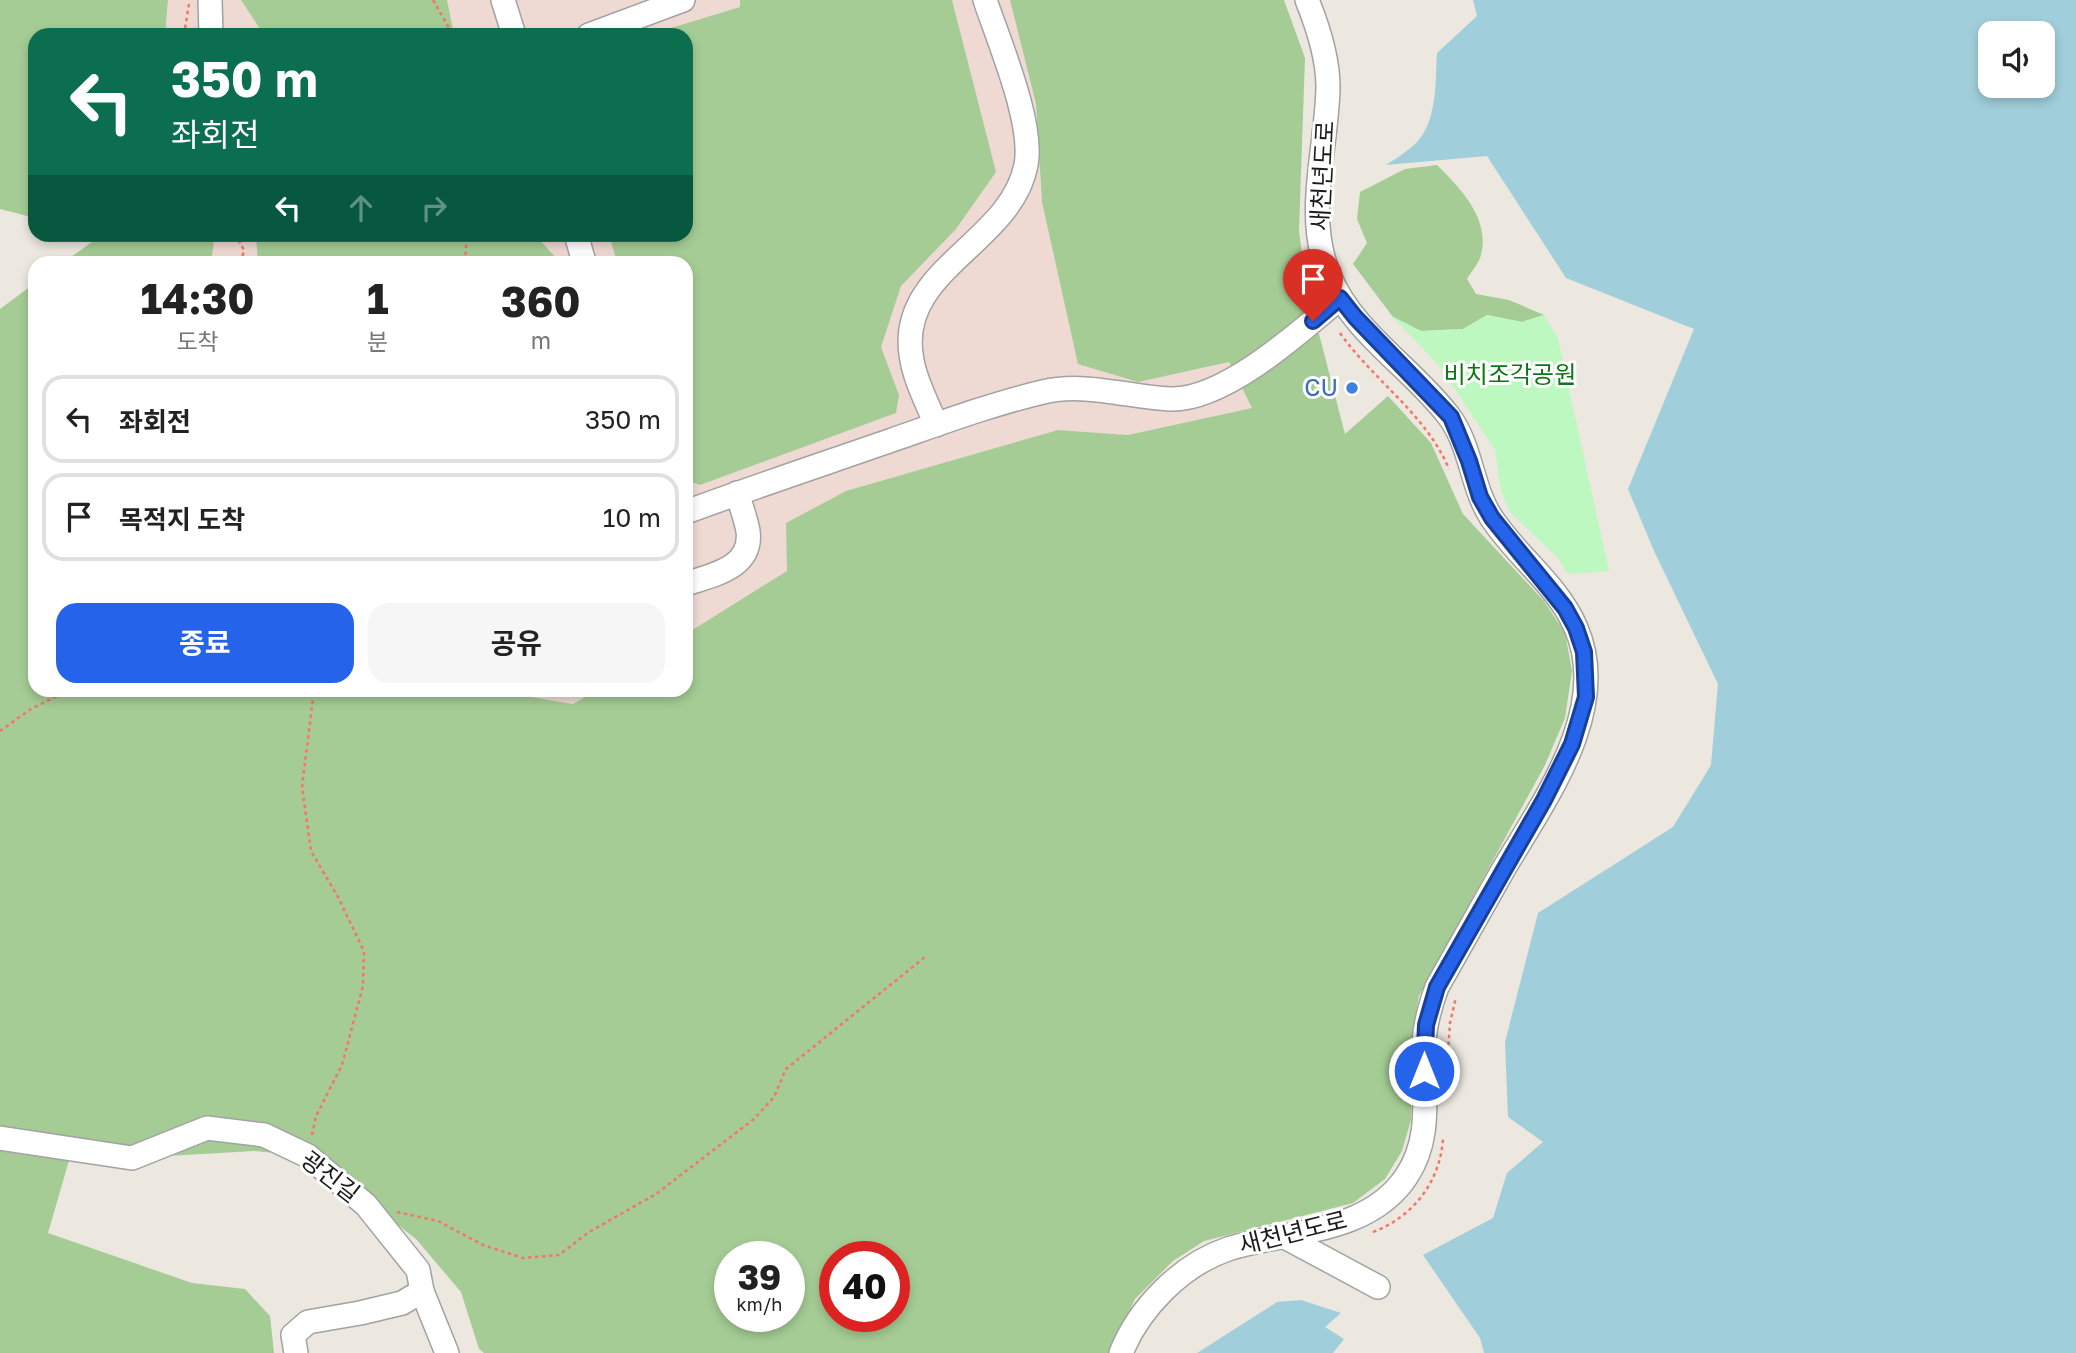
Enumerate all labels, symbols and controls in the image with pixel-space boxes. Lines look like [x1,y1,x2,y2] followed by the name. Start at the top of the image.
[1978,21,2055,98] map controls
[1978,21,2055,98] button: sound
[171,49,318,108] text: 350 m
[56,56,147,147] icon: left
[171,115,259,153] text: 좌회전
[1304,120,1339,232] street label: 새천년도로
[269,189,307,227] icon: left
[342,189,380,227] icon: ahead
[415,189,453,227] icon: right
[1283,249,1343,321] pin
[1294,260,1332,298] icon: arrive
[140,273,255,323] text: 14:30
[367,273,389,323] text: 1
[501,276,581,326] text: 360
[531,326,551,354] text: m
[176,327,219,355] text: 도착
[367,327,388,355] text: 분
[1444,359,1576,388] park label: 비치조각공원
[1304,372,1338,401] place label: CU
[1344,380,1360,396] marker: CU
[60,400,98,438] icon: left
[585,404,661,435] text: 350 m
[119,406,191,437] text: 좌회전
[60,498,98,536] icon: arrive
[603,502,661,533] text: 10 m
[119,504,245,535] text: 목적지 도착
[56,603,354,683] button: 종료
[368,603,665,683] button: 공유
[1387,1034,1461,1108] position arrow
[296,1144,366,1208] street label: 광진길
[1236,1204,1350,1259] street label: 새천년도로
[819,1241,910,1332] speed limit sign: 40
[738,1256,781,1298] text: 39
[737,1293,782,1315] text: km/h

